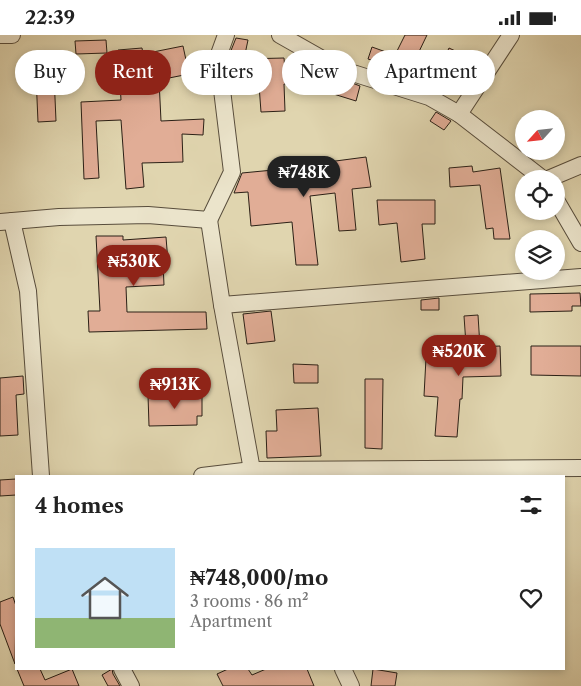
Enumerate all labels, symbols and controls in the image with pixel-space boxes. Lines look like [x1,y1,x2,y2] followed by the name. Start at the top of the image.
[25,6,75,29] text: 22:39
[15,50,85,95] chip: Buy
[95,50,171,95] chip: Rent
[181,50,272,95] chip: Filters
[282,50,357,95] chip: New
[367,50,495,95] chip: Apartment
[515,110,565,160] north arrow
[515,110,565,280] map controls
[269,155,339,198] pin: ₦748K
[278,162,330,182] text: ₦748K
[515,170,565,220] button: locate
[515,230,565,280] button: layers
[99,245,169,287] pin: ₦530K
[108,251,160,271] text: ₦530K
[424,335,494,377] pin: ₦520K
[433,341,485,361] text: ₦520K
[140,367,210,410] pin: ₦913K
[150,374,200,394] text: ₦913K
[517,491,545,519] icon: filters
[35,493,124,518] text: 4 homes
[190,565,328,590] text: ₦748,000/mo
[75,568,135,628] icon: home
[517,584,545,612] icon: heart
[190,591,309,611] text: 3 rooms · 86 m²
[190,611,272,631] text: Apartment

